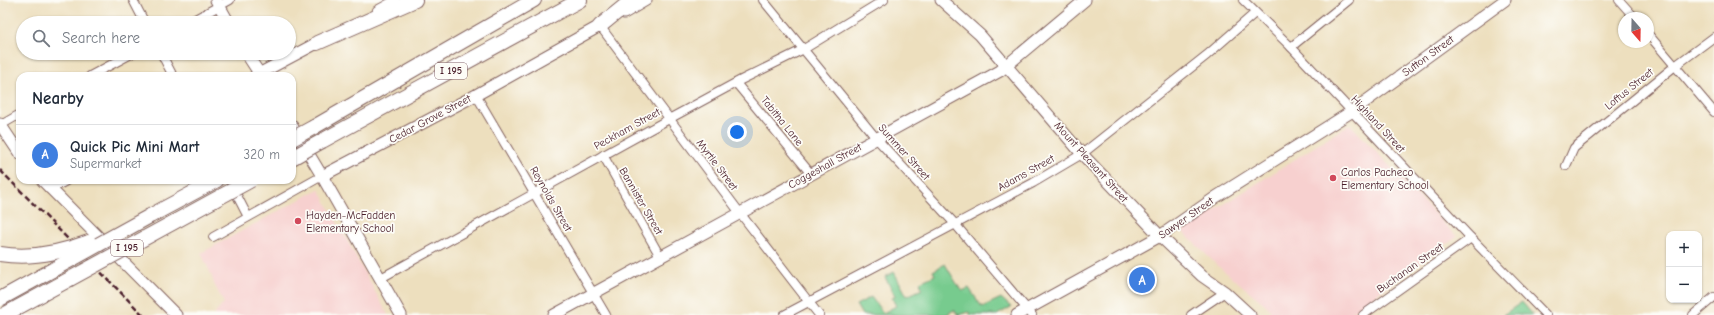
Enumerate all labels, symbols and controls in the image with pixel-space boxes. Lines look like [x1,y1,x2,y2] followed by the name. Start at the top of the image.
[1618,12,1654,48] north arrow
[16,16,296,60] search box
[30,27,52,49] icon: search
[62,29,140,47] text: Search here
[1400,32,1457,79] street label: Sutton Street
[435,63,467,79] road number: I 195
[1602,65,1657,113] street label: Loftus Street
[32,89,83,108] text: Nearby
[387,92,474,146] street label: Cedar Grove Street
[1348,93,1408,156] street label: Highland Street
[758,94,806,149] street label: Tabitha Lane
[592,105,663,153] street label: Peckham Street
[1051,119,1131,206] street label: Mount Pleasant Street
[875,121,933,183] street label: Summer Street
[727,122,747,142] your location
[694,137,741,194] street label: Myrtle Street
[70,138,199,156] text: Quick Pic Mini Mart
[786,140,865,192] street label: Coggeshall Street
[41,147,49,162] text: A
[244,147,280,162] text: 320 m
[995,152,1057,194] street label: Adams Street
[70,156,141,171] text: Supermarket
[527,164,575,235] street label: Reynolds Street
[616,165,666,238] street label: Bannister Street
[1341,166,1429,192] place label: Carlos Pacheco Elementary School
[1328,173,1338,183] marker: Carlos Pacheco Elementary School
[1156,194,1217,242] street label: Sawyer Street
[306,209,395,235] place label: Hayden-McFadden Elementary School
[293,216,303,226] marker: Hayden-McFadden Elementary School
[1666,231,1702,303] map controls
[1666,231,1702,267] button: +
[111,240,143,256] road number: I 195
[1374,240,1447,296] street label: Buchanan Street
[1129,265,1155,295] pin: A
[1666,267,1702,303] button: −

